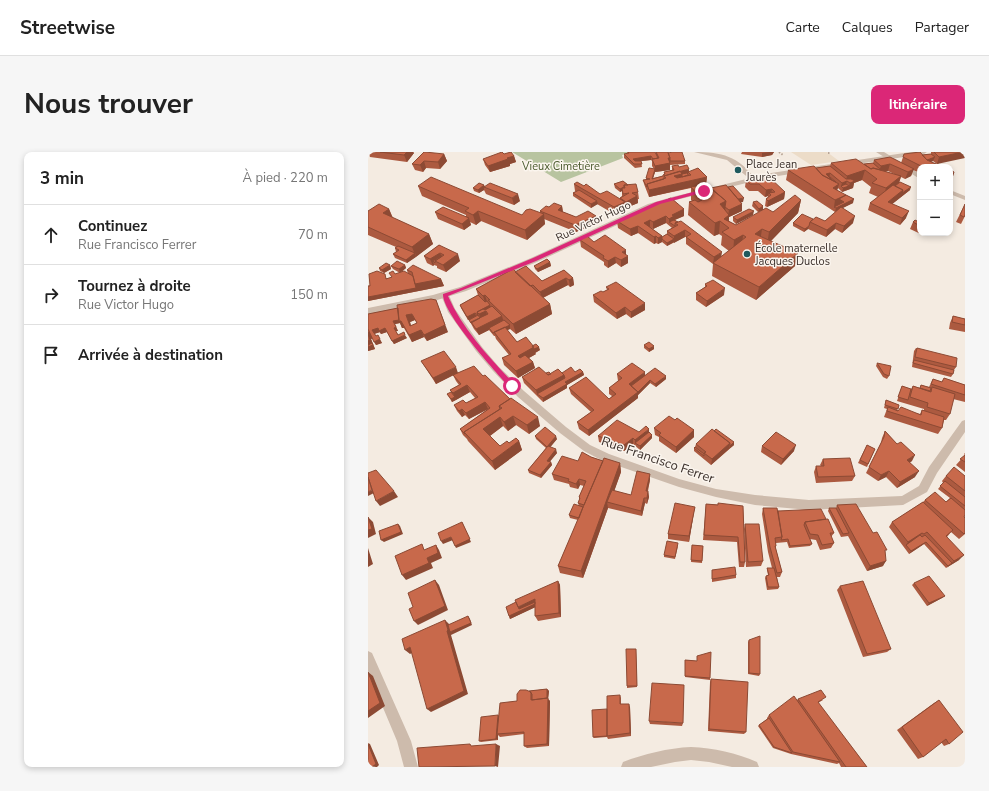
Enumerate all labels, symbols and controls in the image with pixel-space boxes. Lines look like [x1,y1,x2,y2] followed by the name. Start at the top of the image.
[20,15,115,41] text: Streetwise
[786,18,820,37] text: Carte
[842,18,893,37] text: Calques
[915,18,969,37] text: Partager
[24,85,193,123] text: Nous trouver
[871,85,965,124] button: Itinéraire
[745,157,797,185] place label: Place Jean Jaurès
[521,159,600,174] park label: Vieux Cimetière
[917,164,953,236] map controls
[917,164,953,200] button: +
[733,165,743,175] marker: Place Jean Jaurès
[40,167,84,190] text: 3 min
[243,169,328,187] text: À pied · 220 m
[695,182,713,200] route end
[553,197,633,245] street label: Rue Victor Hugo
[917,200,953,236] button: −
[78,216,147,236] text: Continuez
[40,224,62,246] icon: ahead
[298,226,328,244] text: 70 m
[78,236,196,254] text: Rue Francisco Ferrer
[754,240,838,269] place label: École maternelle Jacques Duclos
[742,249,752,259] marker: École maternelle Jacques Duclos
[78,276,191,296] text: Tournez à droite
[40,284,62,306] icon: right
[290,286,328,304] text: 150 m
[78,296,174,314] text: Rue Victor Hugo
[40,344,62,366] icon: arrive
[78,345,223,365] text: Arrivée à destination
[503,377,521,395] route start
[599,432,717,488] street label: Rue Francisco Ferrer

